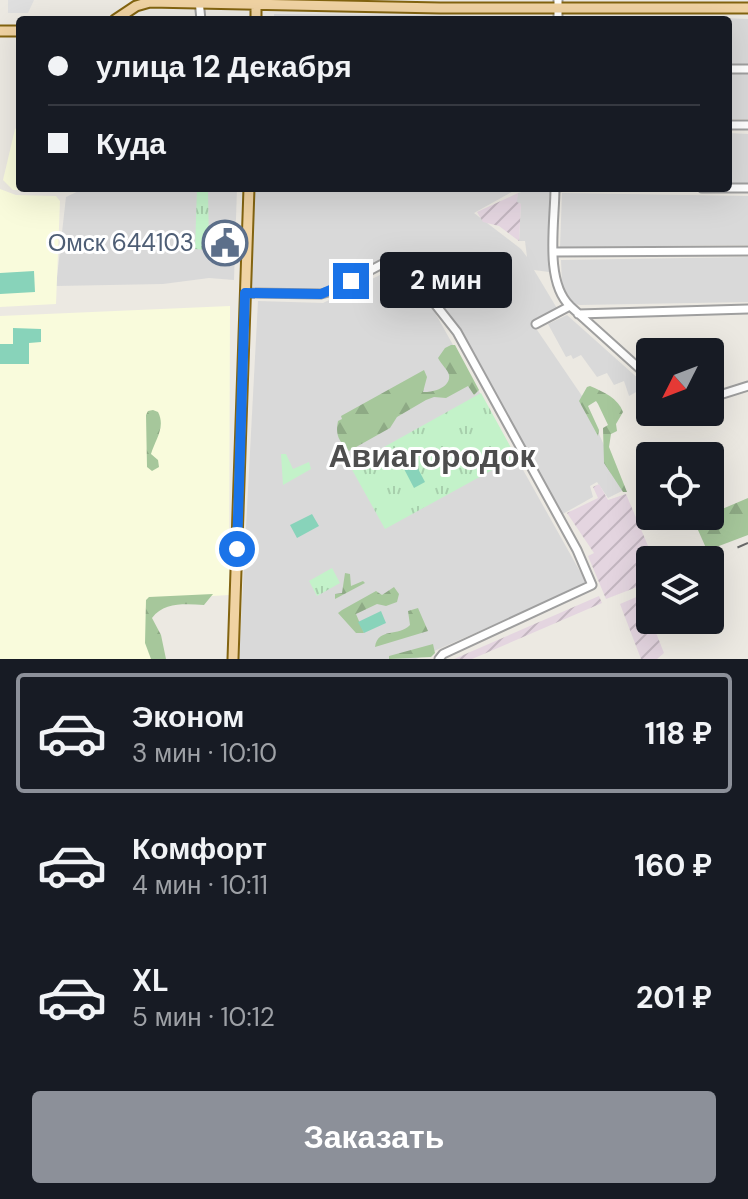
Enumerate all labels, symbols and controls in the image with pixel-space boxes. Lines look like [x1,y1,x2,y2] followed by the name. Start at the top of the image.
[96,47,352,86] text: улица 12 Декабря
[96,124,166,163] text: Куда
[201,219,249,267] public building icon: Омск 644103
[48,227,194,258] place label: Омск 644103
[379,253,511,309] callout: 2 мин
[333,263,369,299] route end
[410,263,482,297] text: 2 мин
[636,338,724,426] north arrow
[636,338,724,634] map controls
[328,435,537,477] district label: Авиагородок
[636,442,724,530] button: locate
[219,531,255,567] route start
[636,546,724,634] button: layers
[36,697,108,769] icon: car
[132,697,245,736] text: Эконом
[645,714,712,753] text: 118 ₽
[132,736,277,770] text: 3 мин · 10:10
[36,829,108,901] icon: car
[132,829,267,868] text: Комфорт
[634,846,712,885] text: 160 ₽
[132,868,268,902] text: 4 мин · 10:11
[36,961,108,1033] icon: car
[132,961,169,1000] text: XL
[636,978,712,1017] text: 201 ₽
[132,1000,275,1034] text: 5 мин · 10:12
[32,1091,716,1183] button: Заказать

